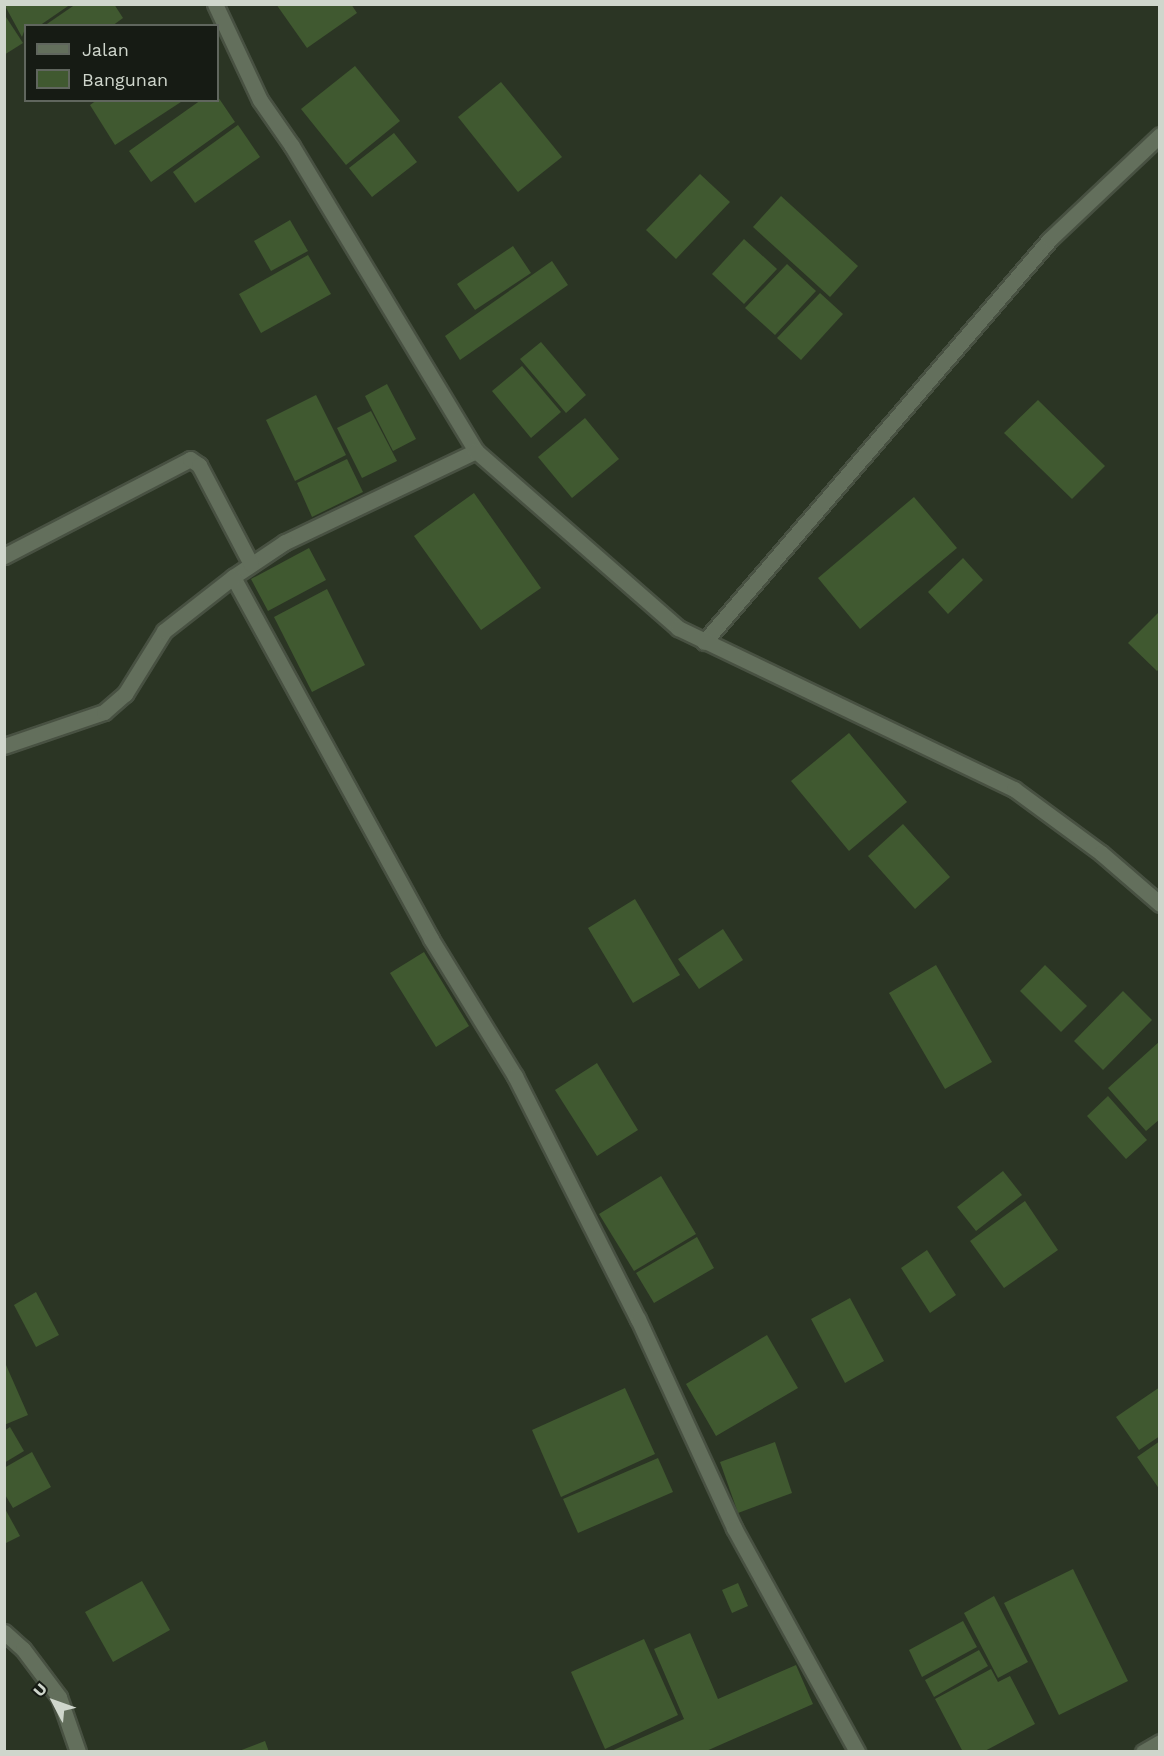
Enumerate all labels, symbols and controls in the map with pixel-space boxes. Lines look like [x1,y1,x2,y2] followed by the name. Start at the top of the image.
[24,24,219,102] legend
[82,39,129,60] text: Jalan
[82,69,168,90] text: Bangunan
[24,1672,84,1732] north arrow
[29,1679,51,1700] text: U

